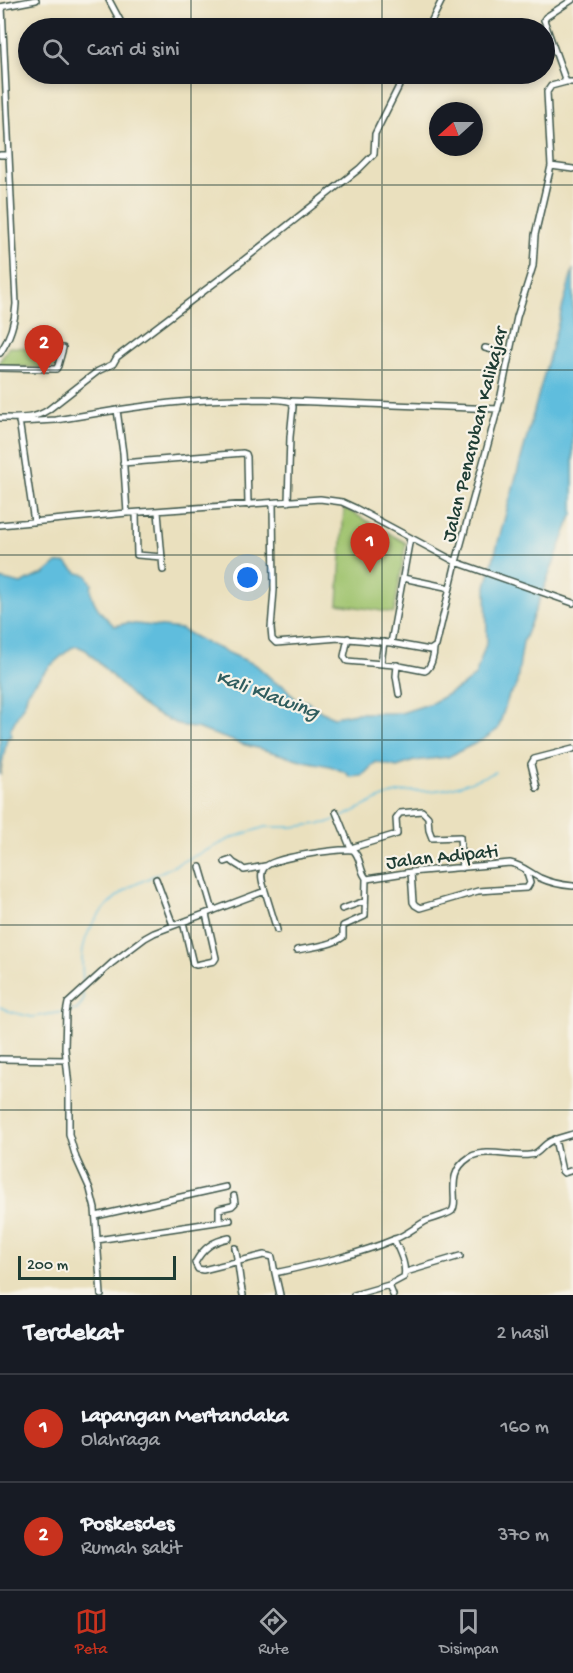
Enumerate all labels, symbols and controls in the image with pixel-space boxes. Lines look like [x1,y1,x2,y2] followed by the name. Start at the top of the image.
[18,18,555,84] search box
[39,35,72,68] icon: search
[87,38,180,64] text: Cari di sini
[429,102,483,156] north arrow
[439,323,515,545] street label: Jalan Penaruban Kalikajar
[24,326,63,375] pin: 2
[350,524,389,573] pin: 1
[233,563,262,592] your location
[212,666,324,727] water label: Kali Klawing
[385,841,500,876] street label: Jalan Adipati
[18,1253,176,1280] scale bar
[27,1257,68,1276] text: 200 m
[24,1319,122,1350] text: Terdekat
[497,1323,549,1346] text: 2 hasil
[81,1404,288,1430] text: Lapangan Mertandaka
[39,1417,48,1440] text: 1
[500,1417,549,1440] text: 160 m
[81,1430,160,1453] text: Olahraga
[81,1512,174,1538] text: Poskesdes
[39,1525,48,1548] text: 2
[498,1525,549,1548] text: 370 m
[81,1538,182,1561] text: Rumah sakit
[75,1605,108,1660] tab: Peta
[257,1605,290,1660] tab: Rute
[439,1605,498,1660] tab: Disimpan

